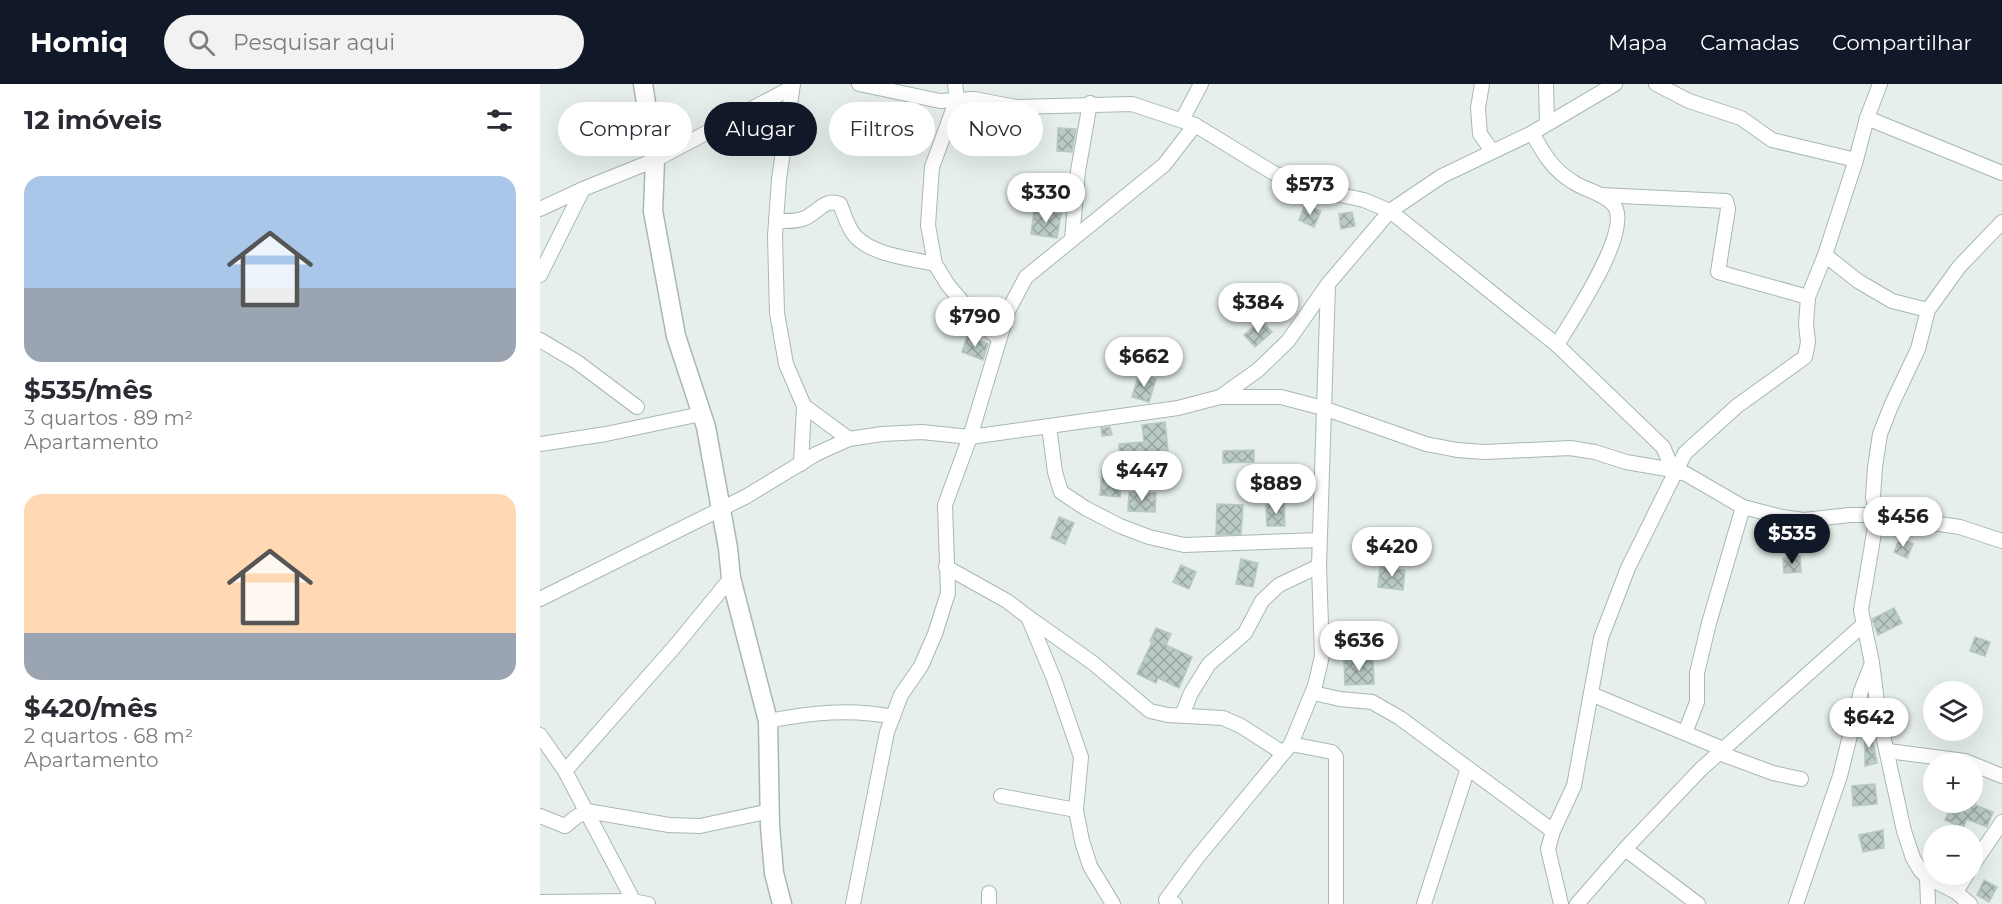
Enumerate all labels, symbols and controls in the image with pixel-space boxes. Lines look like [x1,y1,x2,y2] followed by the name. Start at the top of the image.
[164,15,584,69] search box
[30,25,128,59] text: Homiq
[185,26,218,59] icon: search
[233,29,395,56] text: Pesquisar aqui
[1608,30,1667,55] text: Mapa
[1700,30,1799,55] text: Camadas
[1832,30,1972,55] text: Compartilhar
[558,102,692,156] chip: Comprar
[704,102,817,156] chip: Alugar
[829,102,935,156] chip: Filtros
[947,102,1043,156] chip: Novo
[24,104,162,136] text: 12 imóveis
[483,104,516,137] icon: filters
[1274,165,1346,216] pin: $573
[1286,172,1334,196] text: $573
[1010,173,1082,224] pin: $330
[1021,180,1071,204] text: $330
[216,215,324,323] icon: home
[1222,283,1294,334] pin: $384
[1232,290,1284,314] text: $384
[939,297,1011,348] pin: $790
[949,304,1001,328] text: $790
[1108,337,1180,388] pin: $662
[1119,344,1169,368] text: $662
[24,374,153,406] text: $535/mês
[24,406,193,430] text: 3 quartos · 89 m²
[24,430,159,454] text: Apartamento
[1106,451,1178,502] pin: $447
[1116,458,1168,482] text: $447
[1240,464,1312,515] pin: $889
[1250,471,1302,495] text: $889
[1867,497,1939,548] pin: $456
[1877,504,1929,528] text: $456
[1756,514,1828,565] pin: $535
[1768,521,1816,545] text: $535
[1356,527,1428,578] pin: $420
[216,533,324,641] icon: home
[1366,534,1418,558] text: $420
[1323,621,1395,672] pin: $636
[1334,628,1384,652] text: $636
[1923,681,1983,885] map controls
[1923,681,1983,741] button: layers
[24,692,157,724] text: $420/mês
[1833,698,1905,749] pin: $642
[1843,705,1895,729] text: $642
[24,724,193,748] text: 2 quartos · 68 m²
[24,748,159,772] text: Apartamento
[1923,753,1983,813] button: +
[1923,825,1983,885] button: −

